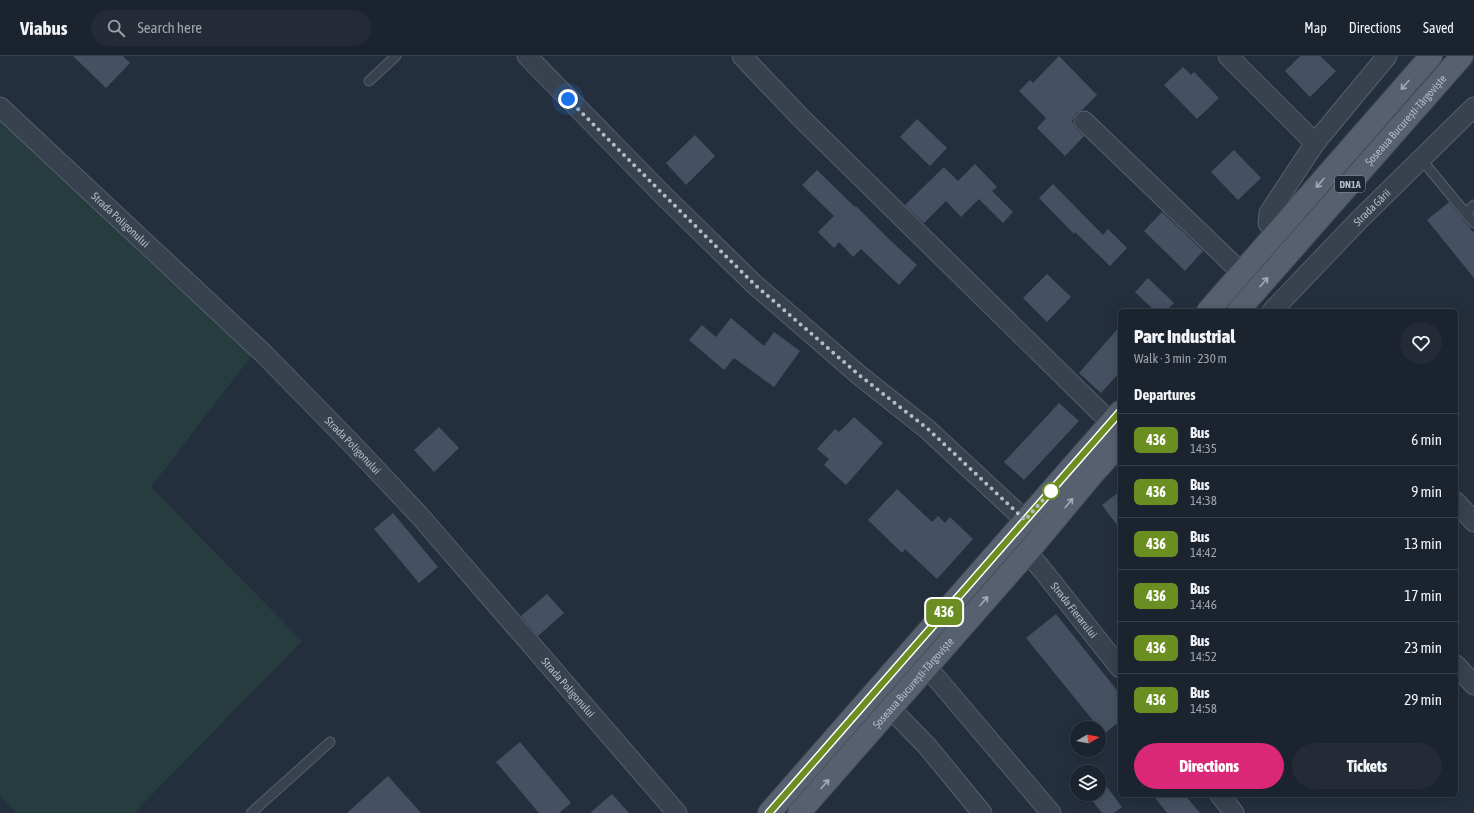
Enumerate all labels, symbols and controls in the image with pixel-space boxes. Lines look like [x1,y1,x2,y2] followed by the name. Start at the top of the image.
[91,10,371,46] search box
[20,17,67,39] text: Viabus
[105,17,127,39] icon: search
[137,19,202,36] text: Search here
[1304,20,1327,36] text: Map
[1349,20,1401,36] text: Directions
[1423,20,1454,36] text: Saved
[1363,72,1449,168] street label: Șoseaua București-Târgoviște
[1401,80,1410,91] one-way arrow
[558,89,578,109] your location
[1335,176,1365,192] road number: DN1A
[1315,178,1324,189] one-way arrow
[1351,187,1393,228] street label: Strada Gării
[89,190,152,250] street label: Strada Poligonului
[1260,277,1269,287] one-way arrow
[1400,322,1442,364] button: heart
[1134,325,1235,347] text: Parc Industrial
[1134,351,1227,366] text: Walk · 3 min · 230 m
[1134,386,1196,403] text: Departures
[323,414,383,477] street label: Strada Poligonului
[1190,424,1210,441] text: Bus
[1411,431,1442,448] text: 6 min
[1146,432,1166,448] text: 436
[1190,441,1217,456] text: 14:35
[1190,476,1210,493] text: Bus
[1042,482,1060,500] unlabelled marker
[1411,483,1442,500] text: 9 min
[1146,484,1166,500] text: 436
[1190,493,1217,508] text: 14:38
[1064,497,1073,508] one-way arrow
[1190,528,1210,545] text: Bus
[1404,535,1442,552] text: 13 min
[1146,536,1166,552] text: 436
[1190,545,1217,560] text: 14:42
[1048,580,1100,640] street label: Strada Fierarului
[1190,580,1210,597] text: Bus
[1404,587,1442,604] text: 17 min
[1146,588,1166,604] text: 436
[980,596,989,607] one-way arrow
[1190,597,1217,612] text: 14:46
[921,599,967,625] line badge: 436
[934,604,954,620] text: 436
[1190,632,1210,649] text: Bus
[870,635,956,731] street label: Șoseaua București-Târgoviște
[1404,639,1442,656] text: 23 min
[1146,640,1166,656] text: 436
[1190,649,1217,664] text: 14:52
[539,655,597,720] street label: Strada Poligonului
[1190,684,1210,701] text: Bus
[1404,691,1442,708] text: 29 min
[1146,692,1166,708] text: 436
[1190,701,1217,716] text: 14:58
[1070,721,1106,757] north arrow
[1070,721,1106,801] map controls
[1134,743,1284,789] button: Directions
[1292,743,1442,789] button: Tickets
[1070,765,1106,801] button: layers
[820,779,829,789] one-way arrow

